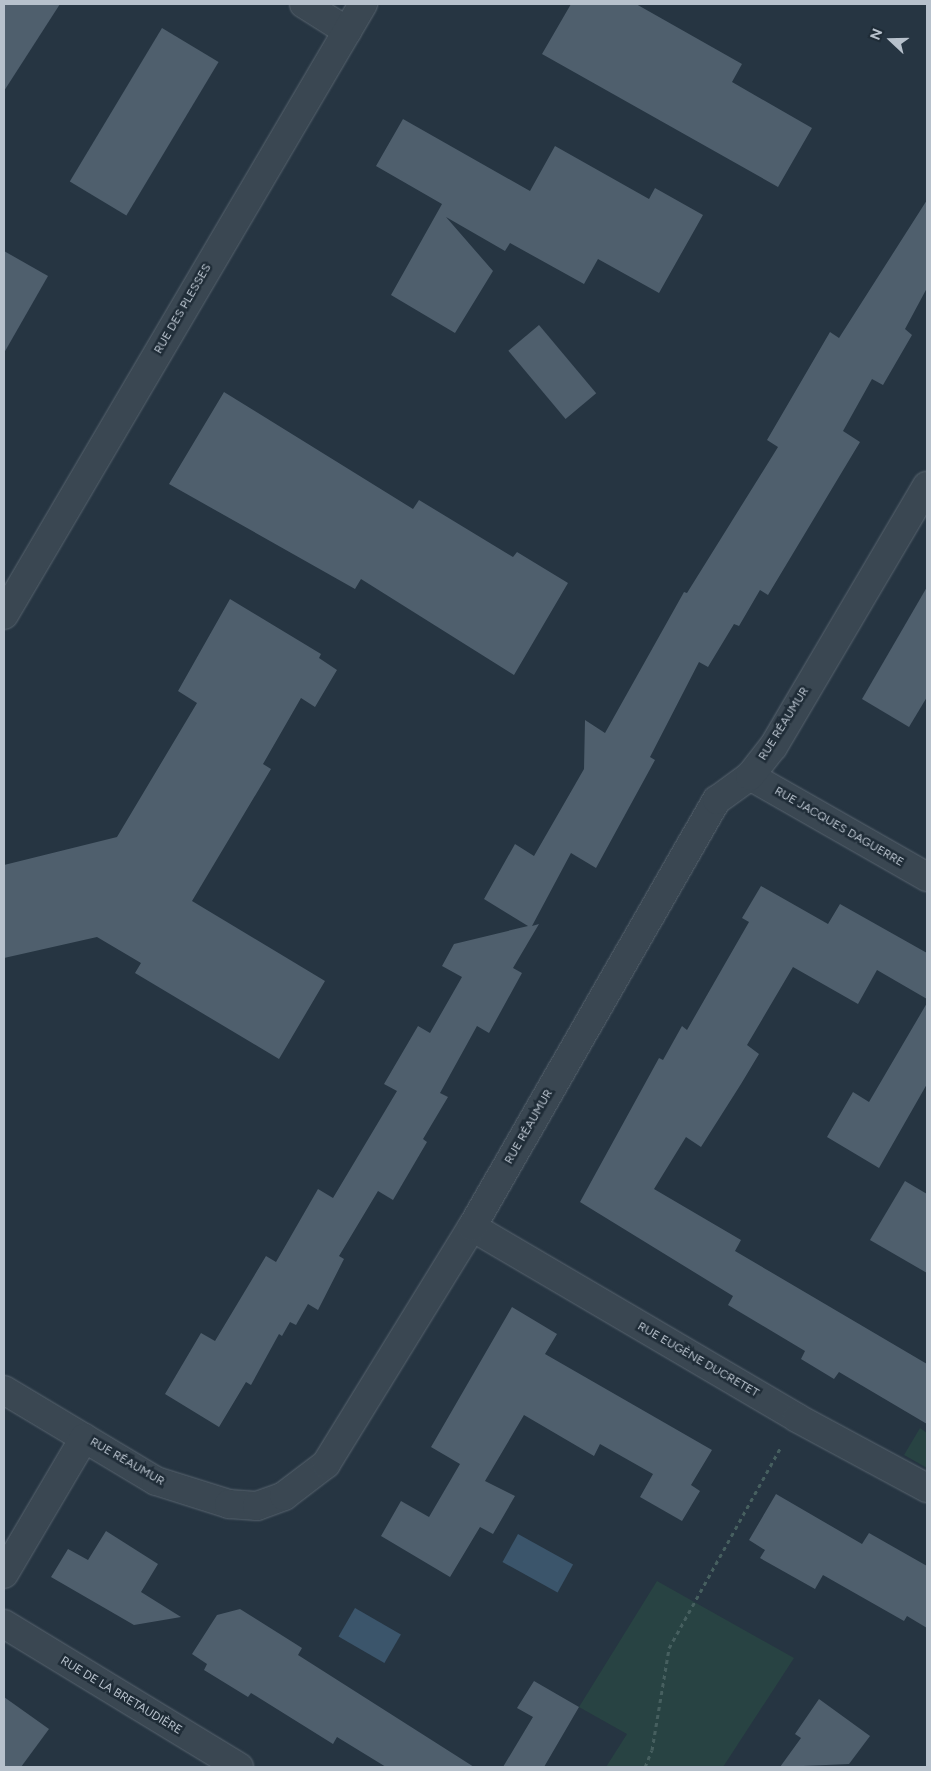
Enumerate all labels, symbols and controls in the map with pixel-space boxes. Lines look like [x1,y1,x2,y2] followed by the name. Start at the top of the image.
[866,15,916,65] north arrow
[867,26,886,43] text: N
[151,262,215,356] street label: RUE DES PLESSES
[756,685,812,763] street label: RUE RÉAUMUR
[772,784,906,870] street label: RUE JACQUES DAGUERRE
[502,1087,556,1167] street label: RUE RÉAUMUR
[635,1319,761,1401] street label: RUE EUGÈNE DUCRETET
[87,1435,167,1489] street label: RUE RÉAUMUR
[58,1654,184,1738] street label: RUE DE LA BRETAUDIÈRE

